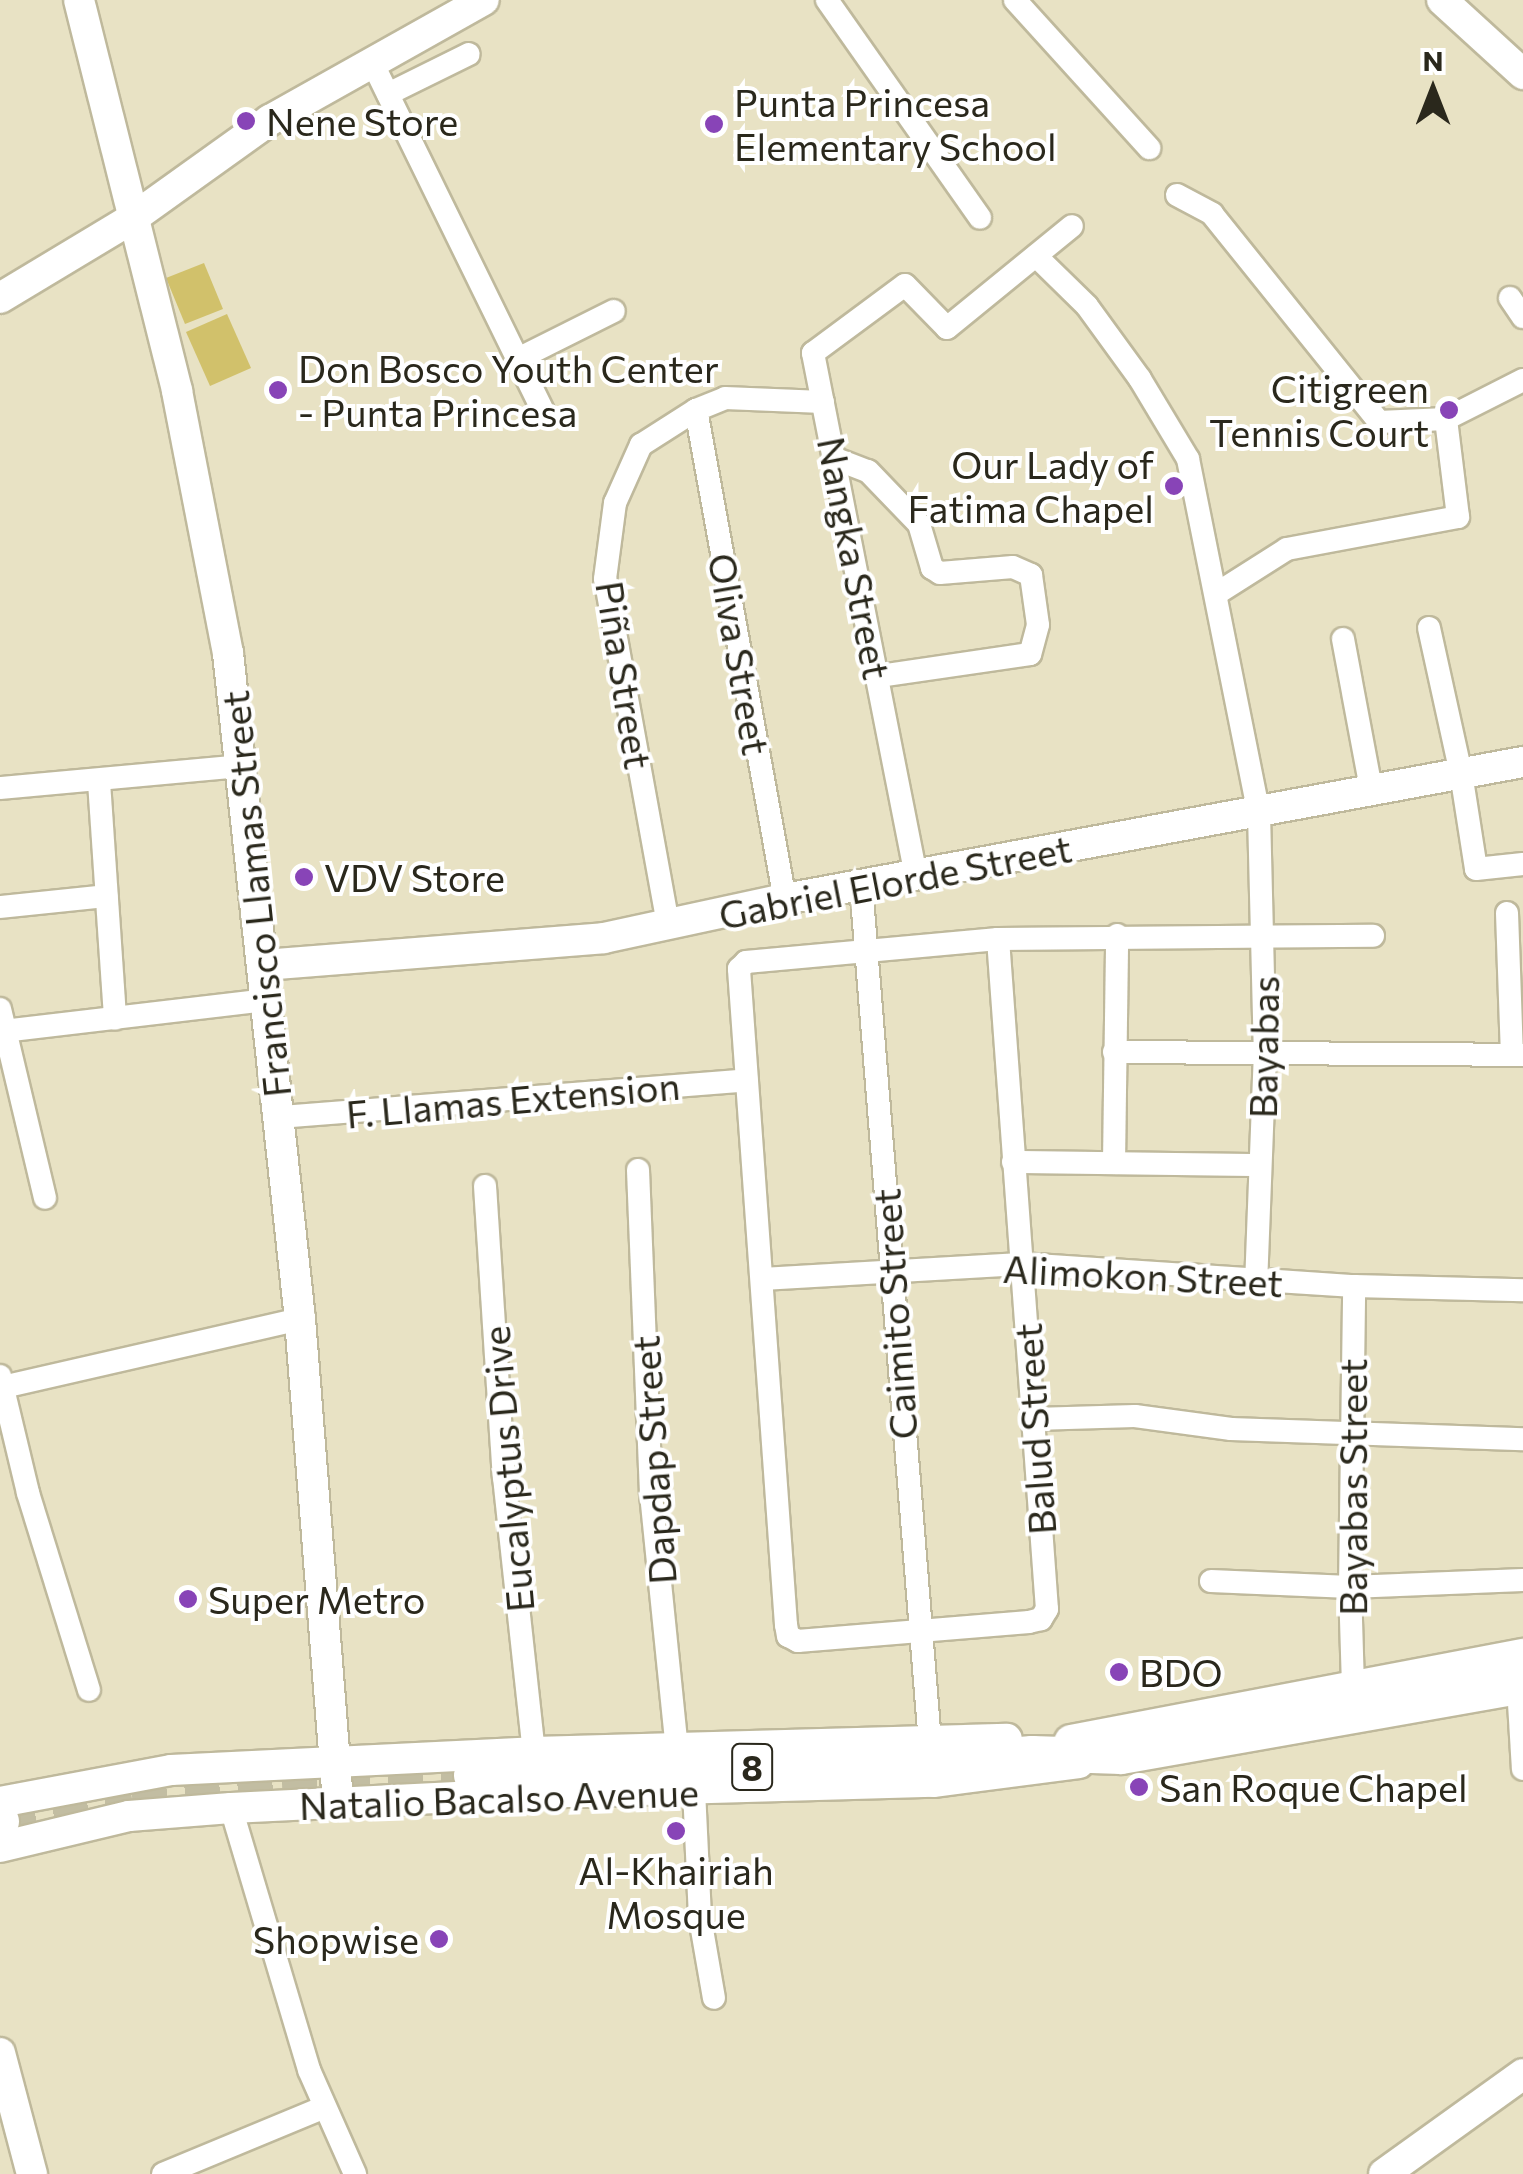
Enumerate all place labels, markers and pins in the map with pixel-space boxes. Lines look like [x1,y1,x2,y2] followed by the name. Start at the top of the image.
[734,79,1057,168] place label: Punta Princesa Elementary School
[266,98,458,144] place label: Nene Store
[235,110,257,132] marker: Nene Store
[703,113,725,135] marker: Punta Princesa Elementary School
[298,345,719,434] place label: Don Bosco Youth Center - Punta Princesa
[1209,365,1429,454] place label: Citigreen Tennis Court
[267,379,289,401] marker: Don Bosco Youth Center - Punta Princesa
[1438,399,1460,421] marker: Citigreen Tennis Court
[908,441,1154,530] place label: Our Lady of Fatima Chapel
[1163,475,1185,497] marker: Our Lady of Fatima Chapel
[324,854,505,900] place label: VDV Store
[293,866,315,888] marker: VDV Store
[208,1576,425,1622] place label: Super Metro
[177,1588,199,1610] marker: Super Metro
[1139,1649,1223,1695] place label: BDO
[1108,1661,1130,1683] marker: BDO
[1159,1764,1468,1810] place label: San Roque Chapel
[1128,1776,1150,1798] marker: San Roque Chapel
[665,1820,687,1842] marker: Al-Khairiah Mosque
[578,1847,774,1936] place label: Al-Khairiah Mosque
[253,1916,419,1962] place label: Shopwise
[428,1928,450,1950] marker: Shopwise

